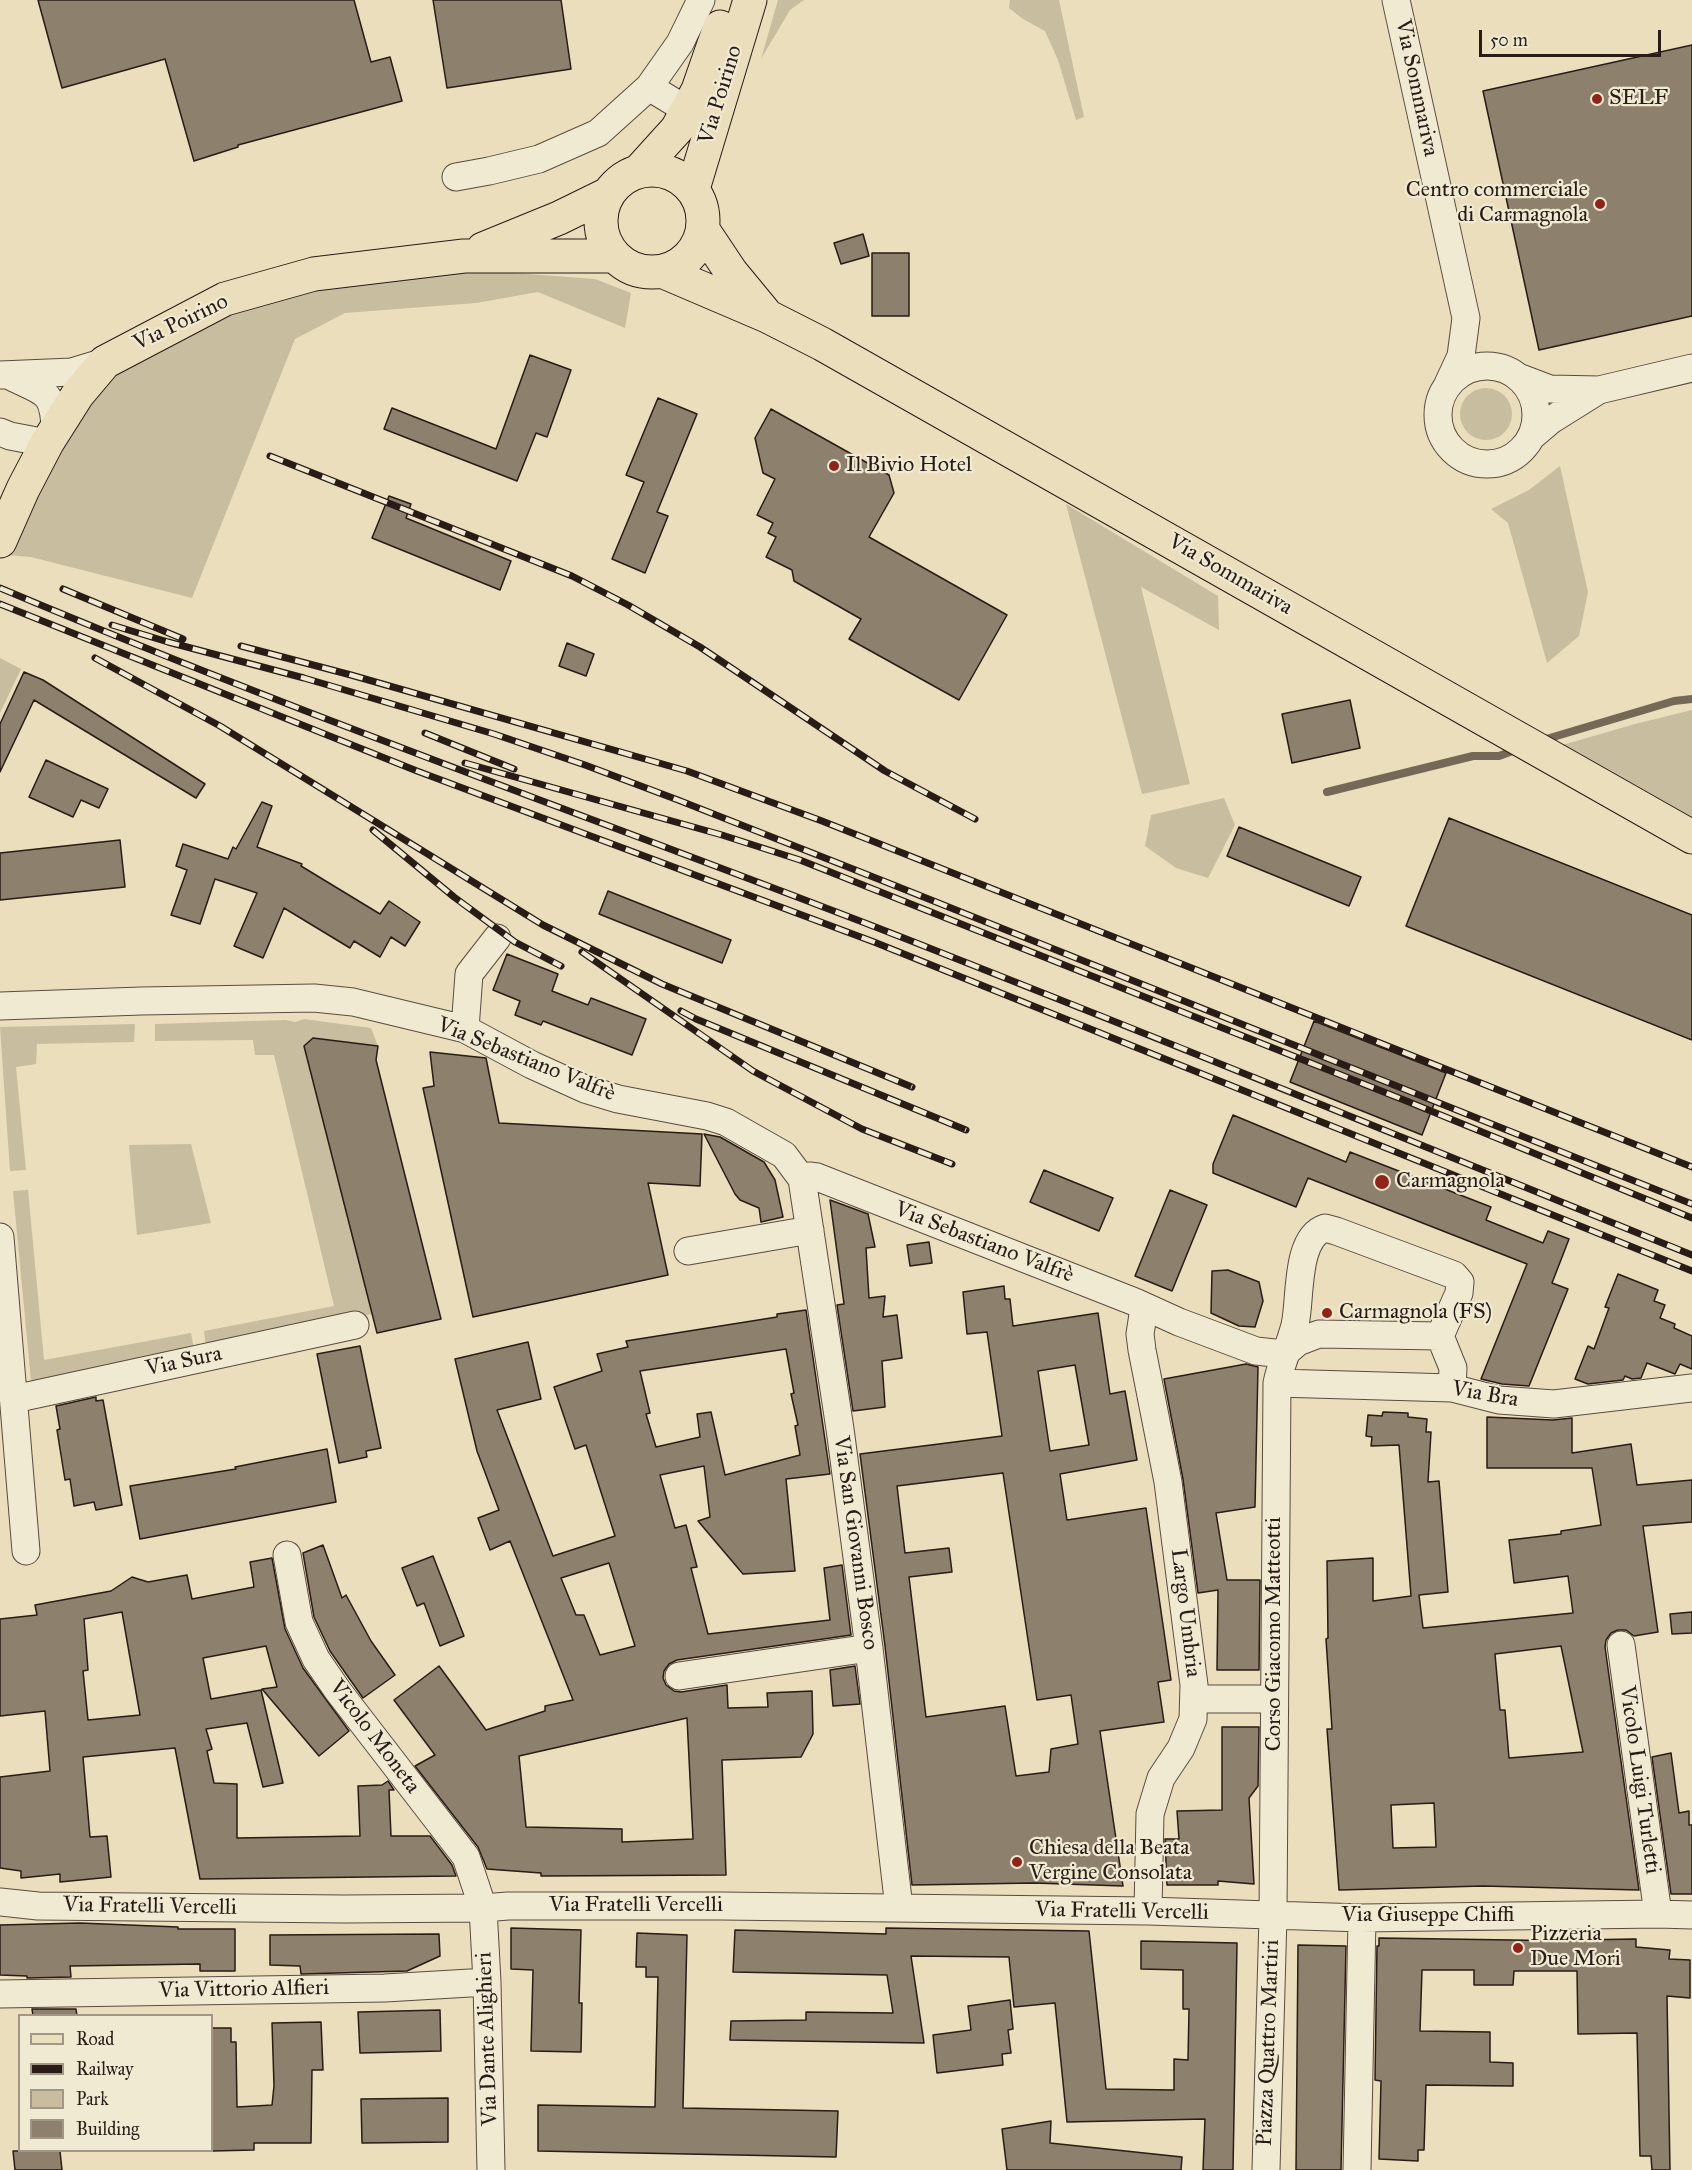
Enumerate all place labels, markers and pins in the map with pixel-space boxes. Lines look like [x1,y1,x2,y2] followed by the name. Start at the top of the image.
[1609,86,1668,112] place label: SELF
[1590,92,1604,106] marker: SELF
[1406,178,1588,230] place label: Centro commerciale di Carmagnola
[1593,197,1607,211] marker: Centro commerciale di Carmagnola
[846,453,972,479] place label: Il Bivio Hotel
[827,459,841,473] marker: Il Bivio Hotel
[1396,1169,1505,1195] place label: Carmagnola
[1373,1173,1391,1191] marker: Carmagnola
[1339,1300,1492,1326] place label: Carmagnola (FS)
[1320,1306,1334,1320] marker: Carmagnola (FS)
[1029,1836,1192,1888] place label: Chiesa della Beata Vergine Consolata
[1010,1855,1024,1869] marker: Chiesa della Beata Vergine Consolata
[1530,1922,1621,1974] place label: Pizzeria Due Mori
[1511,1941,1525,1955] marker: Pizzeria Due Mori

